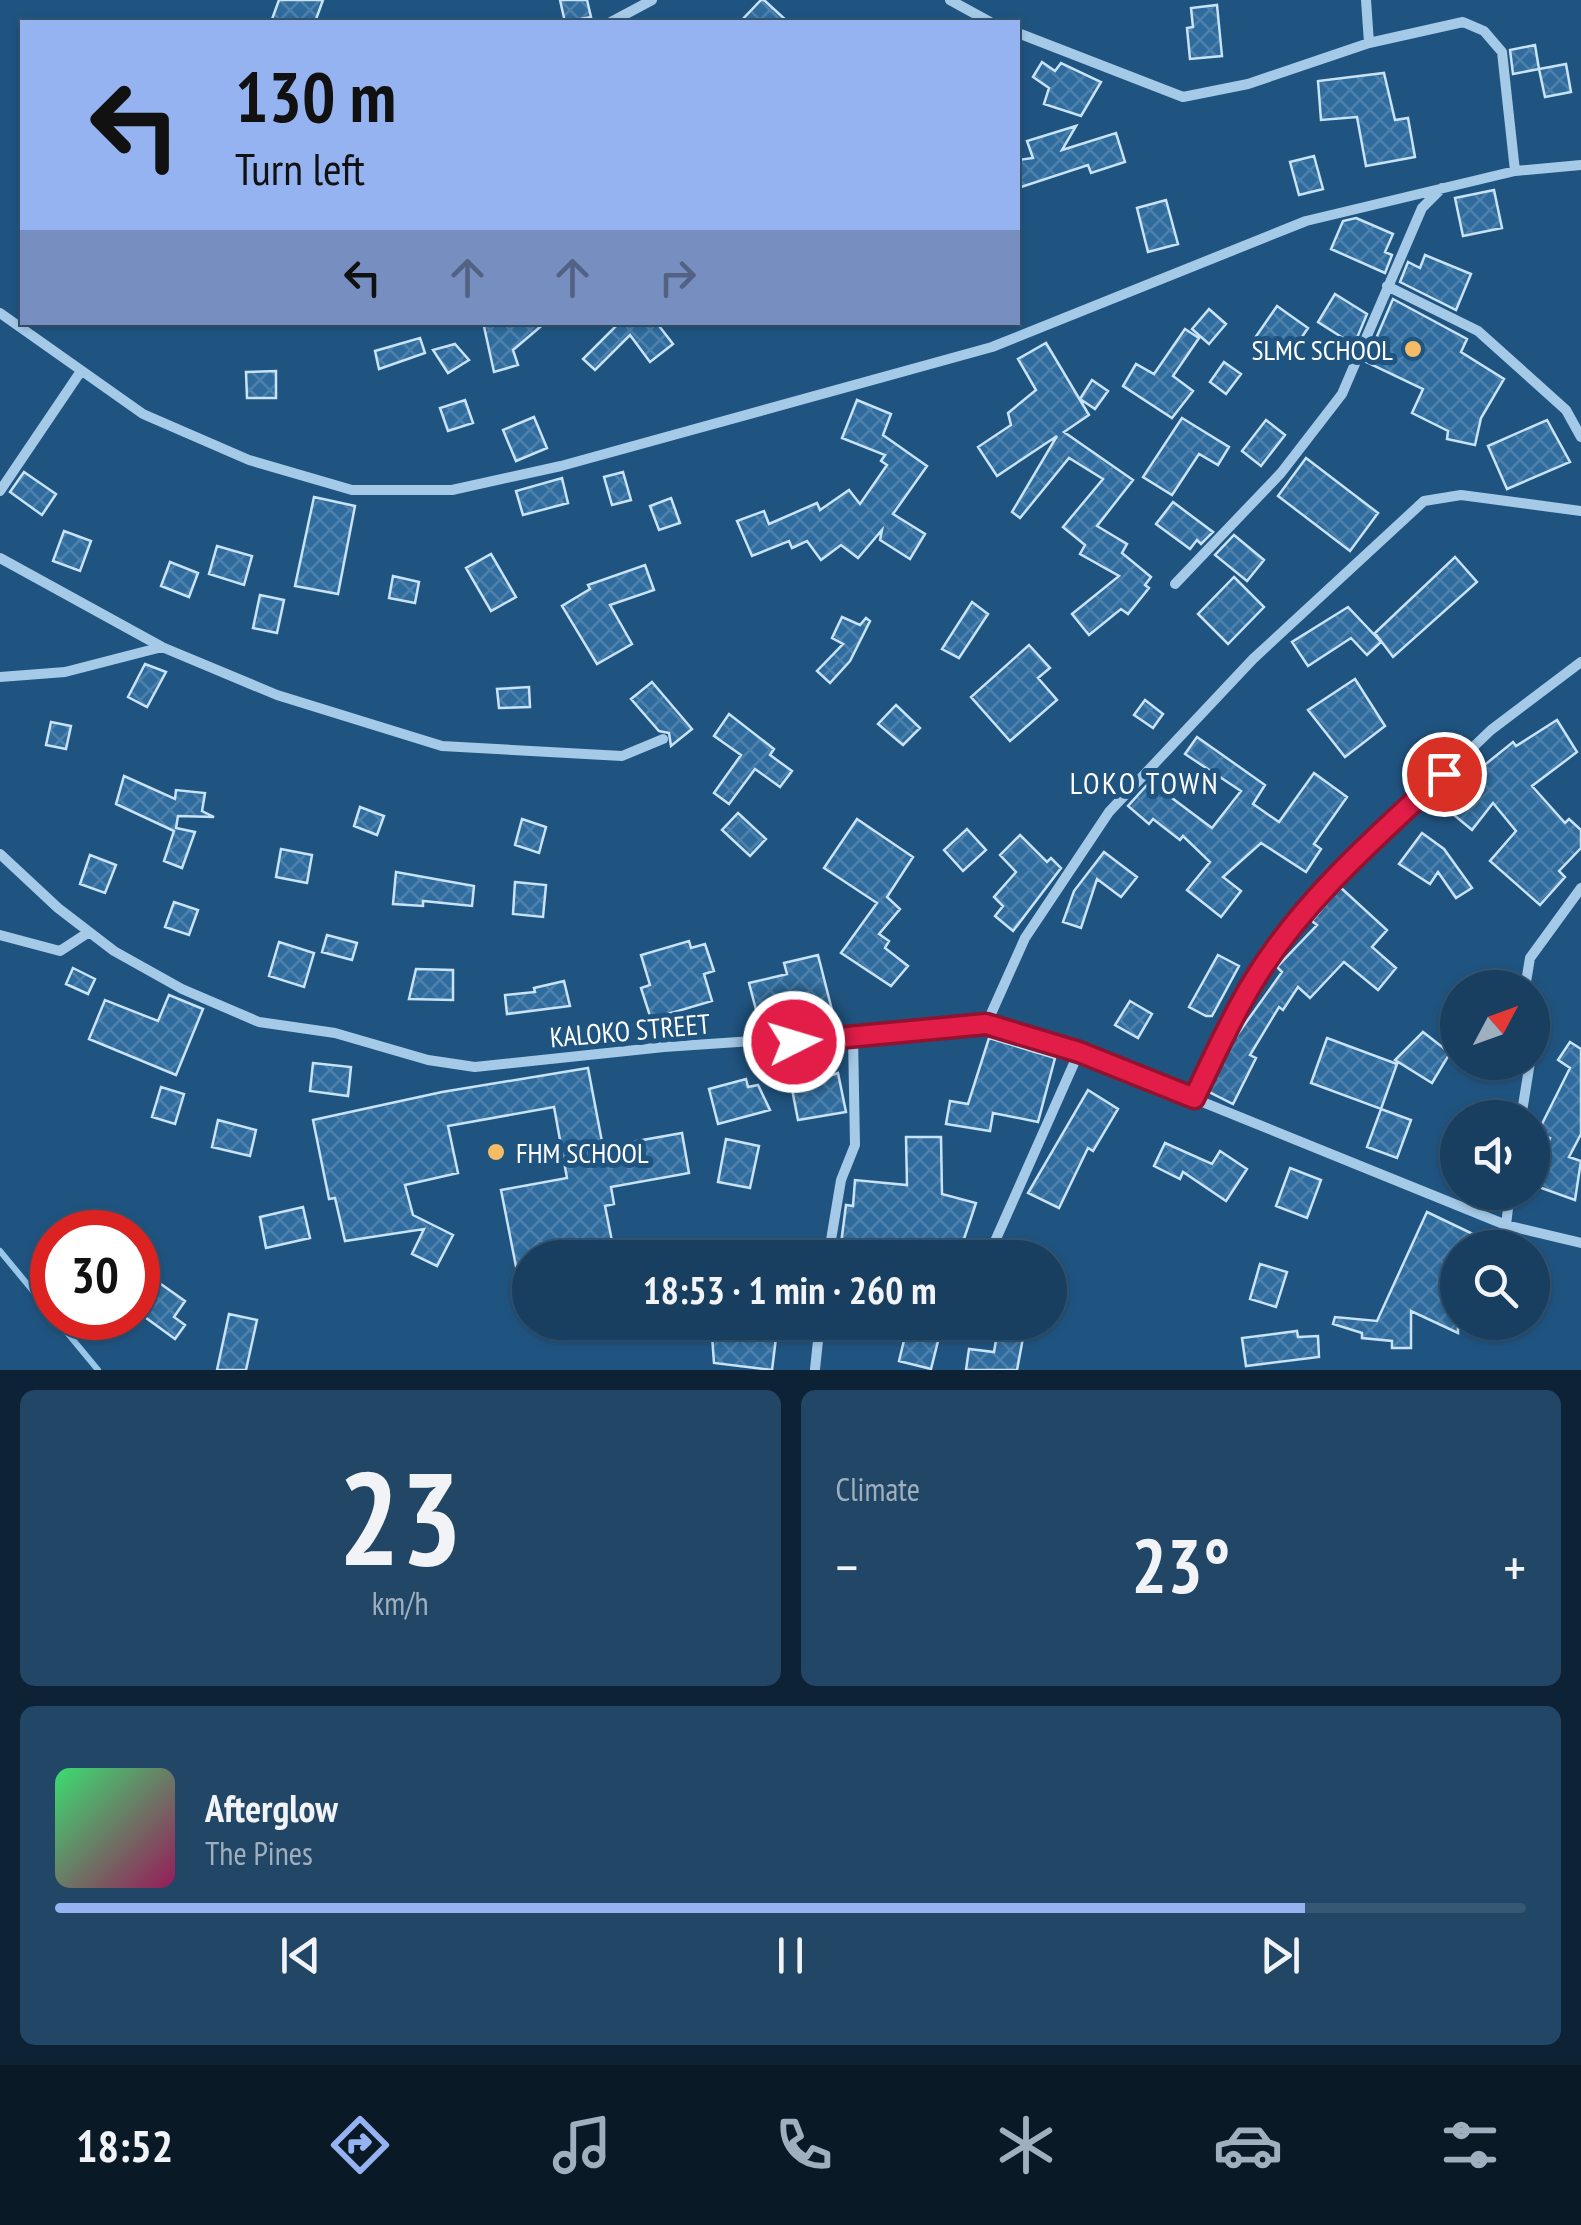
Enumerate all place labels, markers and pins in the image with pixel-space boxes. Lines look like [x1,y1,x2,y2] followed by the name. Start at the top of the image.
[1252,331,1393,368] place label: SLMC SCHOOL
[1402,338,1424,360] marker: SLMC SCHOOL
[1402,732,1487,817] pin
[516,1134,649,1171] place label: FHM SCHOOL
[485,1141,507,1163] marker: FHM SCHOOL

